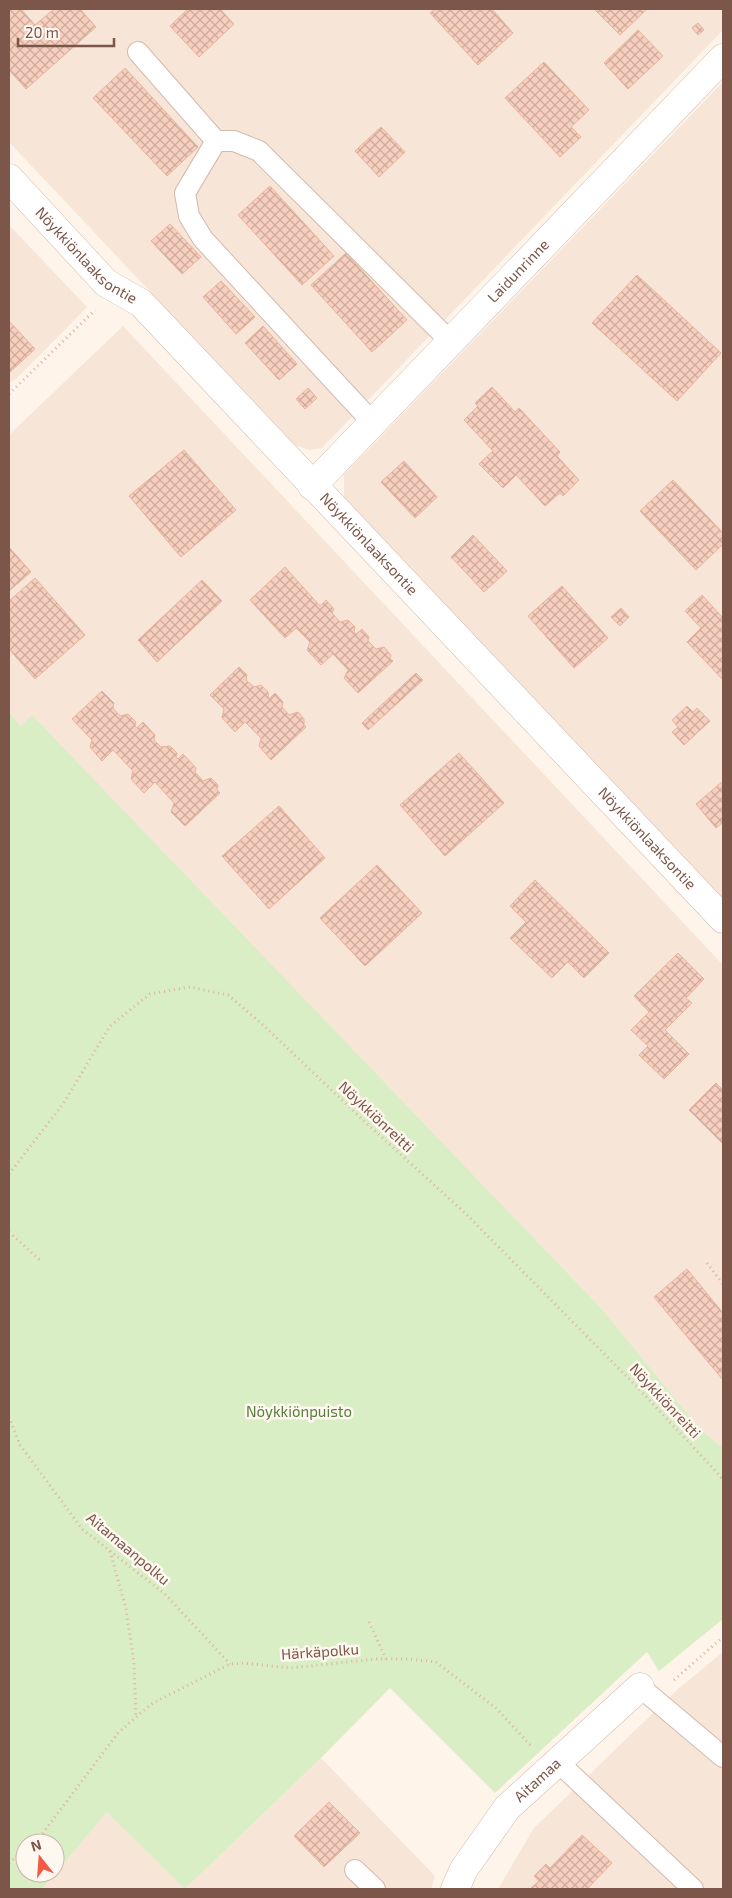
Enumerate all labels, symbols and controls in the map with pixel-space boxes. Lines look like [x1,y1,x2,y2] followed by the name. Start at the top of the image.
[18,15,114,47] scale bar
[25,23,59,41] text: 20 m
[32,203,141,307] street label: Nöykkiönlaaksontie
[483,235,552,306] street label: Laidunrinne
[317,488,422,598] street label: Nöykkiönlaaksontie
[595,783,700,893] street label: Nöykkiönlaaksontie
[335,1077,418,1156] street label: Nöykkiönreitti
[626,1359,705,1442] street label: Nöykkiönreitti
[246,1402,352,1420] park label: Nöykkiönpuisto
[83,1508,174,1588] street label: Aitamaanpolku
[280,1639,359,1663] street label: Härkäpolku
[510,1754,564,1805] street label: Aitamaa
[15,1833,65,1883] north arrow
[29,1835,43,1855] text: N

